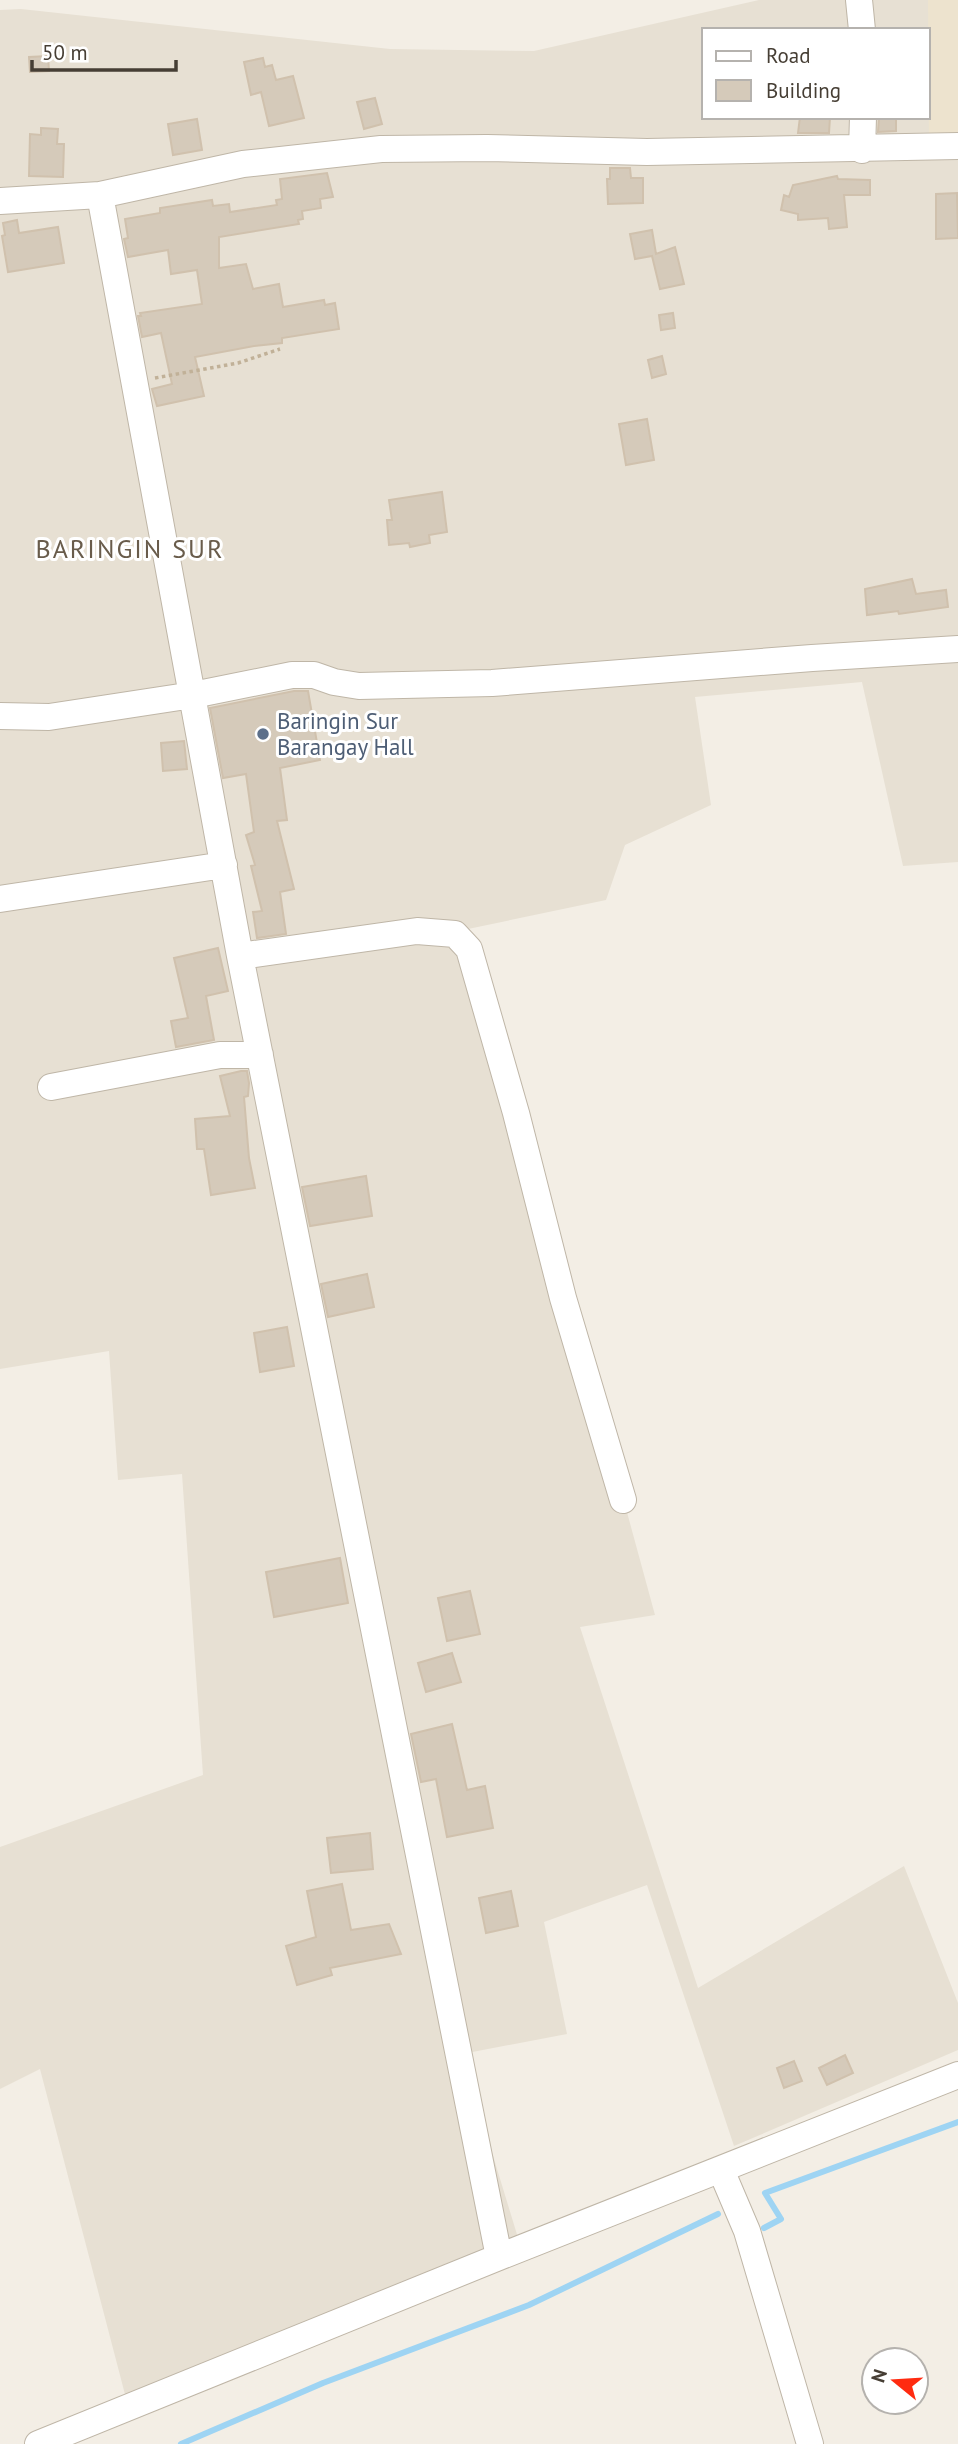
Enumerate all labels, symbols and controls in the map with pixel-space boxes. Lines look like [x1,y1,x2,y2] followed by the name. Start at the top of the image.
[32,28,175,72] scale bar
[702,28,930,119] legend
[42,39,88,66] text: 50 m
[766,42,810,69] text: Road
[766,77,841,104] text: Building
[35,532,225,565] district label: BARINGIN SUR
[277,706,414,761] place label: Baringin Sur Barangay Hall
[255,726,271,742] marker: Baringin Sur Barangay Hall
[860,2346,930,2416] north arrow
[865,2366,892,2385] text: N

